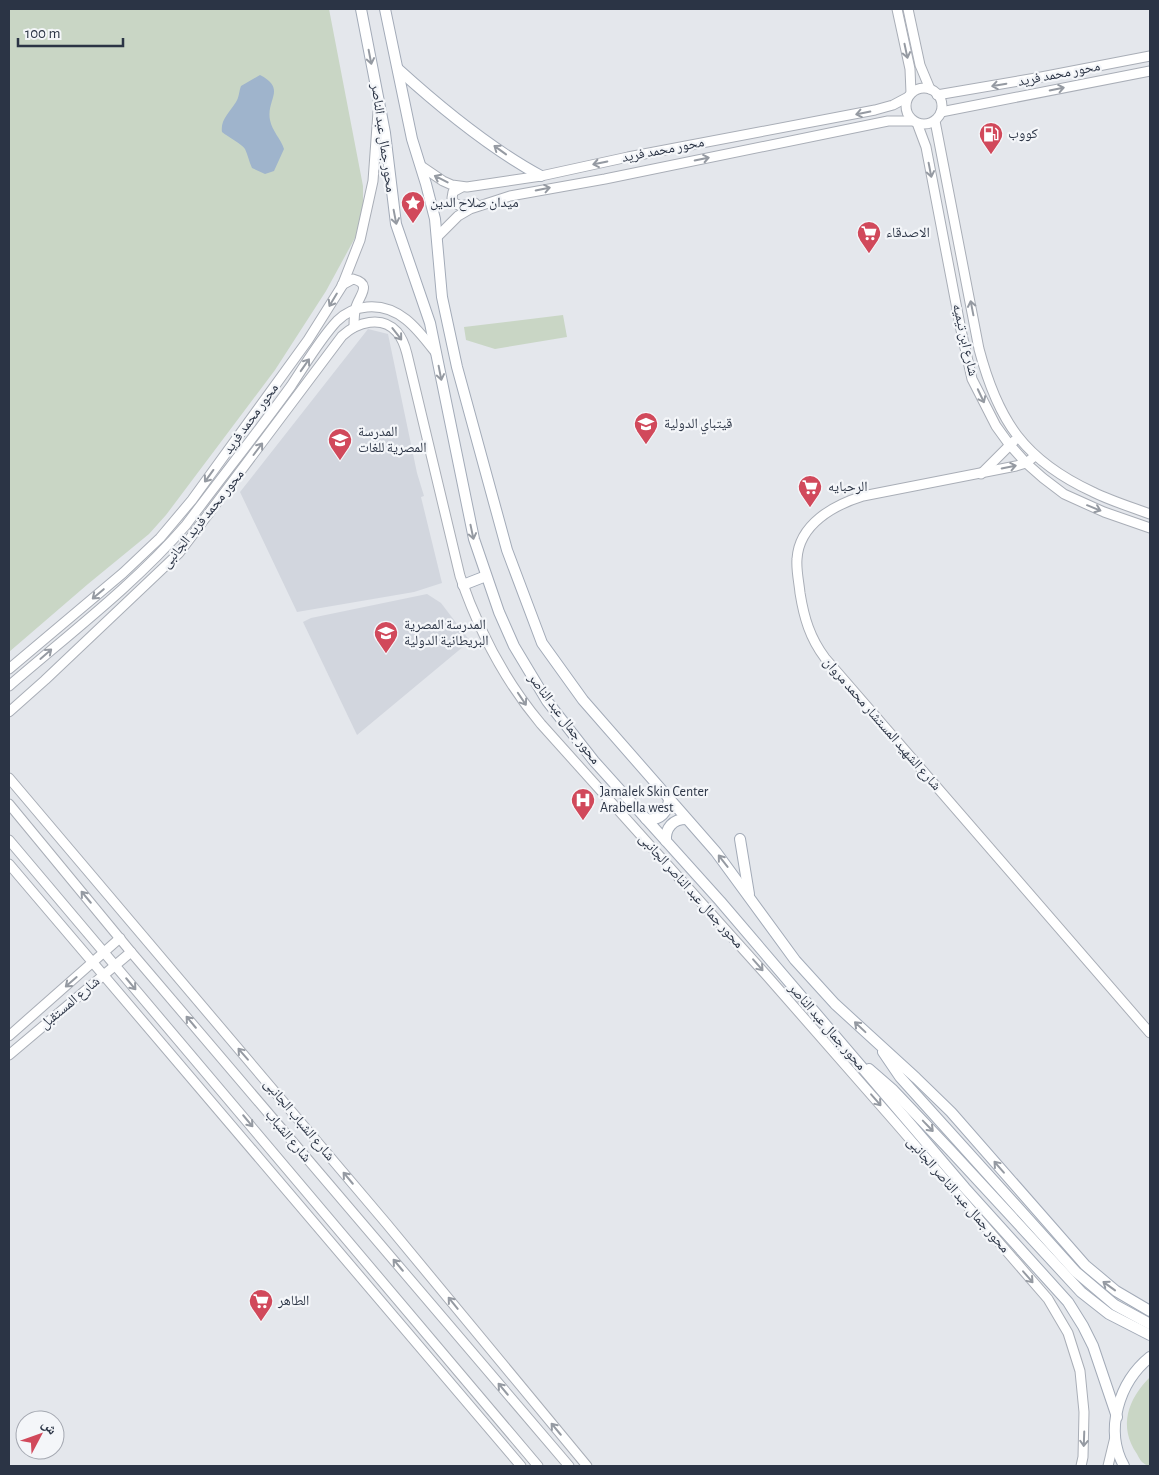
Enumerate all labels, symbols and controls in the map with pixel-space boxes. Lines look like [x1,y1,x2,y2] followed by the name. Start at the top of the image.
[18,15,122,47] scale bar
[25,26,60,41] text: 100 m
[902,42,911,58] one-way arrow
[366,48,375,64] one-way arrow
[1017,59,1101,90] street label: محور محمد فريد
[992,80,1008,90] one-way arrow
[367,82,398,193] street label: محور جمال عبد الناصر
[1049,84,1065,93] one-way arrow
[855,108,871,118] one-way arrow
[978,121,1004,155] fuel station icon: كووب
[1008,127,1038,142] place label: كووب
[621,135,705,166] street label: محور محمد فريد
[493,145,507,155] one-way arrow
[694,154,710,163] one-way arrow
[592,159,608,168] one-way arrow
[926,162,936,178] one-way arrow
[434,174,449,184] one-way arrow
[534,184,550,194] one-way arrow
[400,190,426,224] place icon: ميدان صلاح الدين
[430,196,519,212] place label: ميدان صلاح الدين
[390,209,400,225] one-way arrow
[856,220,882,254] supermarket icon: الاصدقاء
[886,226,930,240] place label: الاصدقاء
[327,293,337,307] one-way arrow
[967,300,976,316] one-way arrow
[948,303,980,378] street label: شارع ابن تيميه
[392,328,403,341] one-way arrow
[300,358,310,372] one-way arrow
[436,364,445,380] one-way arrow
[221,381,282,457] street label: محور محمد فريد
[977,388,986,403] one-way arrow
[633,411,659,445] school or university icon: قيتباي الدولية
[664,417,732,435] place label: قيتباي الدولية
[358,425,427,456] place label: المدرسة المصرية للغات
[327,427,353,461] school or university icon: المدرسة المصرية للغات
[253,443,264,456] one-way arrow
[1000,462,1016,472] one-way arrow
[159,467,248,572] street label: محور محمد فريد الجانبى
[204,469,214,483] one-way arrow
[797,474,823,508] supermarket icon: الرحبايه
[828,480,868,495] place label: الرحبايه
[1086,504,1101,513] one-way arrow
[468,523,477,539] one-way arrow
[92,588,105,599] one-way arrow
[404,618,489,649] place label: المدرسة المصرية البريطانية الدولية
[373,620,399,654] school or university icon: المدرسة المصرية البريطانية الدولية
[39,648,52,660] one-way arrow
[819,655,943,795] street label: شارع الشهيد المستشار محمد مروان
[524,670,603,768] street label: محور جمال عبد الناصر
[517,692,527,706] one-way arrow
[600,785,709,815] place label: Jamalek Skin Center Arabella west
[570,787,596,821] hospital icon: Jamalek Skin Center Arabella west
[635,831,746,952] street label: محور جمال عبد الناصر الجانبى
[718,855,729,868] one-way arrow
[81,891,92,904] one-way arrow
[752,958,763,971] one-way arrow
[37,974,104,1033] street label: شارع المستقبل
[64,976,77,988] one-way arrow
[126,977,137,990] one-way arrow
[784,980,868,1074] street label: محور جمال عبد الناصر
[185,1015,196,1028] one-way arrow
[853,1021,866,1033] one-way arrow
[238,1048,249,1061] one-way arrow
[260,1076,338,1164] street label: شارع الشباب الجانبى
[871,1094,882,1107] one-way arrow
[261,1106,315,1166] street label: شارع الشباب
[242,1115,253,1128] one-way arrow
[922,1120,934,1133] one-way arrow
[903,1134,1012,1256] street label: محور جمال عبد الناصر الجانبى
[993,1160,1004,1173] one-way arrow
[343,1172,354,1185] one-way arrow
[392,1259,404,1272] one-way arrow
[1022,1270,1033,1283] one-way arrow
[1102,1281,1116,1291] one-way arrow
[248,1288,274,1322] supermarket icon: الطاهر
[277,1294,309,1309] place label: الطاهر
[447,1297,458,1310] one-way arrow
[498,1383,509,1396] one-way arrow
[15,1410,65,1460] north arrow
[38,1417,59,1438] text: ش
[550,1422,561,1435] one-way arrow
[1079,1431,1088,1447] one-way arrow

